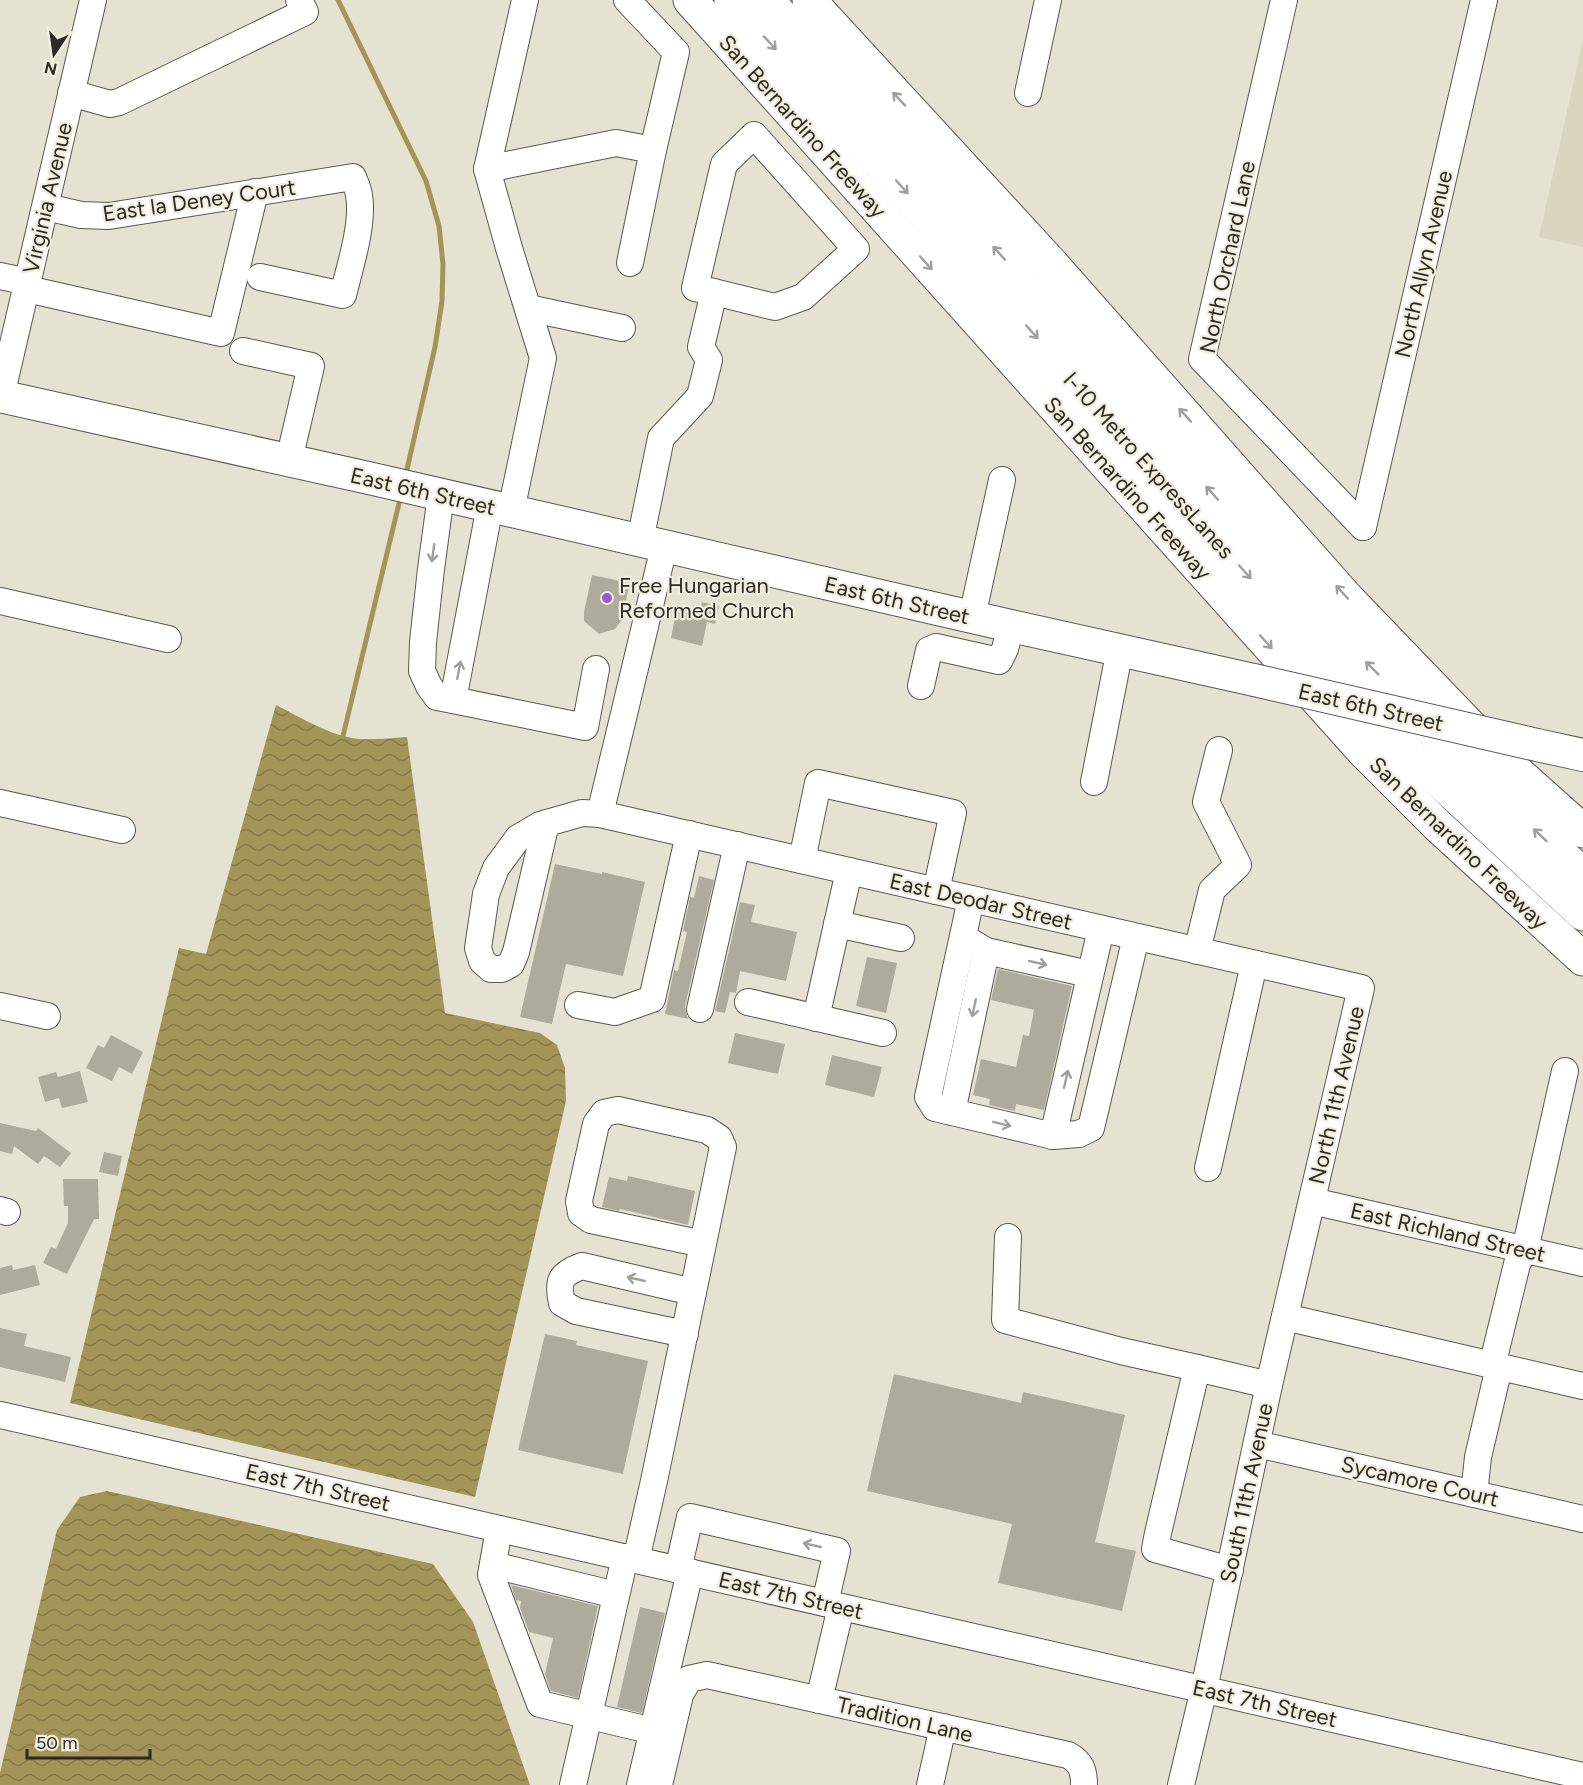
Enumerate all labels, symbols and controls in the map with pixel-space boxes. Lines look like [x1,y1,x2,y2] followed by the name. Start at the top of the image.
[24,24,84,84] north arrow
[713,29,892,224] street label: San Bernardino Freeway
[763,35,777,50] one-way arrow
[43,57,59,79] text: N
[893,92,907,107] one-way arrow
[17,120,78,276] street label: Virginia Avenue
[1194,158,1261,356] street label: North Orchard Lane
[1389,168,1458,360] street label: North Allyn Avenue
[101,174,297,227] street label: East la Deney Court
[895,179,909,194] one-way arrow
[992,246,1006,261] one-way arrow
[919,255,933,270] one-way arrow
[1025,325,1039,340] one-way arrow
[1058,366,1240,564] street label: I-10 Metro ExpressLanes
[1038,391,1217,586] street label: San Bernardino Freeway
[1178,408,1192,423] one-way arrow
[348,462,498,521] street label: East 6th Street
[1205,486,1219,501] one-way arrow
[428,543,439,562] one-way arrow
[1238,565,1252,580] one-way arrow
[822,571,972,630] street label: East 6th Street
[619,572,794,624] place label: Free Hungarian Reformed Church
[1335,585,1349,600] one-way arrow
[600,591,614,605] marker: Free Hungarian Reformed Church
[1259,634,1273,649] one-way arrow
[454,661,465,681] one-way arrow
[1364,661,1379,676] one-way arrow
[1296,678,1446,737] street label: East 6th Street
[1364,751,1554,936] street label: San Bernardino Freeway
[1532,828,1547,842] one-way arrow
[887,867,1075,936] street label: East Deodar Street
[1027,958,1047,969] one-way arrow
[968,998,979,1018] one-way arrow
[1303,1003,1370,1187] street label: North 11th Avenue
[1060,1070,1072,1089] one-way arrow
[993,1119,1012,1131] one-way arrow
[1348,1197,1548,1268] street label: East Richland Street
[627,1273,646,1284] one-way arrow
[1214,1401,1279,1585] street label: South 11th Avenue
[1338,1450,1501,1513] street label: Sycamore Court
[243,1458,393,1517] street label: East 7th Street
[803,1539,822,1550] one-way arrow
[716,1566,866,1625] street label: East 7th Street
[1190,1674,1340,1733] street label: East 7th Street
[834,1691,975,1748] street label: Tradition Lane
[27,1722,150,1760] scale bar
[36,1732,78,1754] text: 50 m

